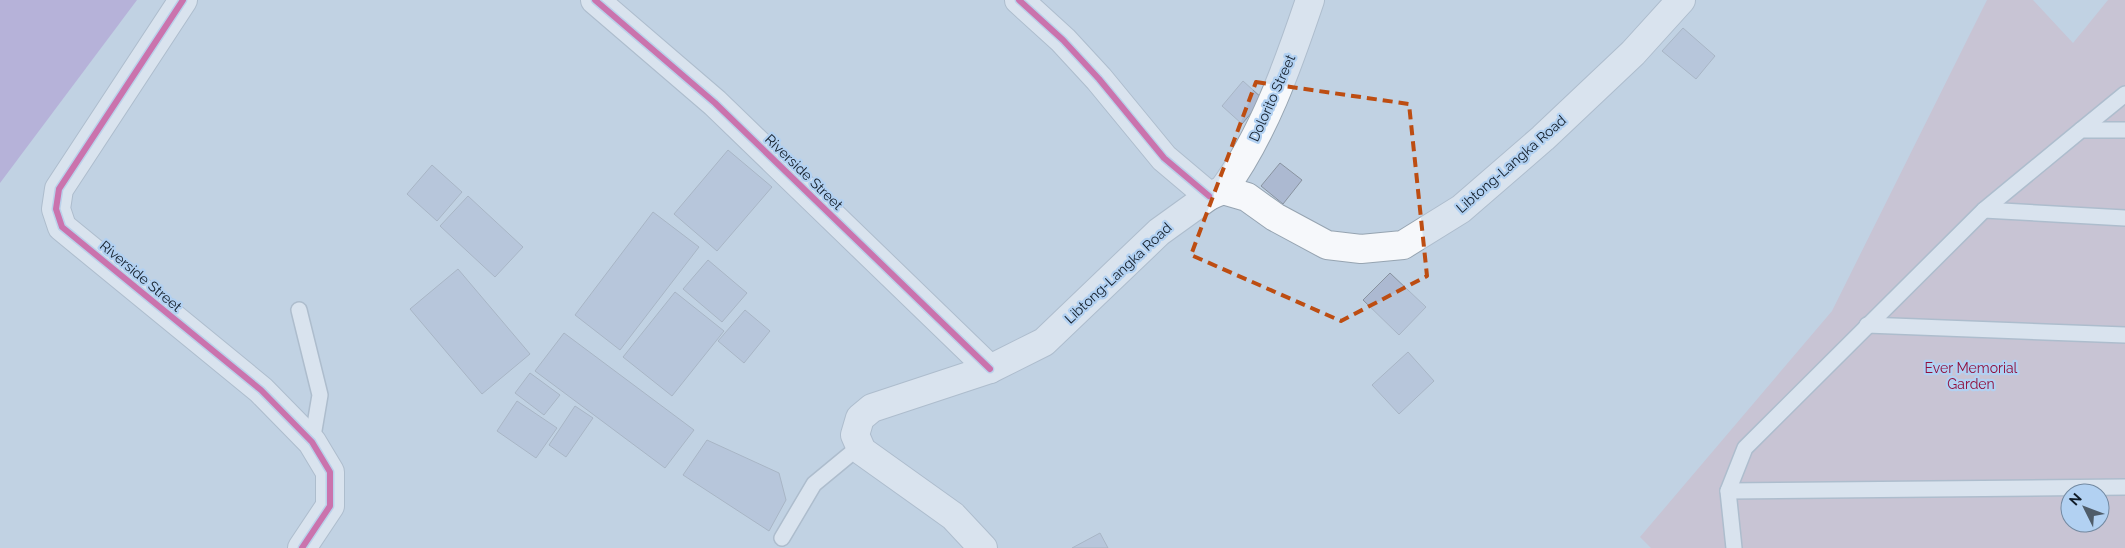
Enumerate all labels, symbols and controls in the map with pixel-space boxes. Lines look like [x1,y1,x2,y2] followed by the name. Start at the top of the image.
[1246,52,1298,144] street label: Dolorito Street
[1453,112,1569,216] street label: Libtong-Langka Road
[762,131,846,213] street label: Riverside Street
[1061,219,1175,327] street label: Libtong-Langka Road
[97,237,185,315] street label: Riverside Street
[1925,360,2018,392] park label: Ever Memorial Garden
[2060,483,2110,533] north arrow
[2066,490,2085,509] text: N

